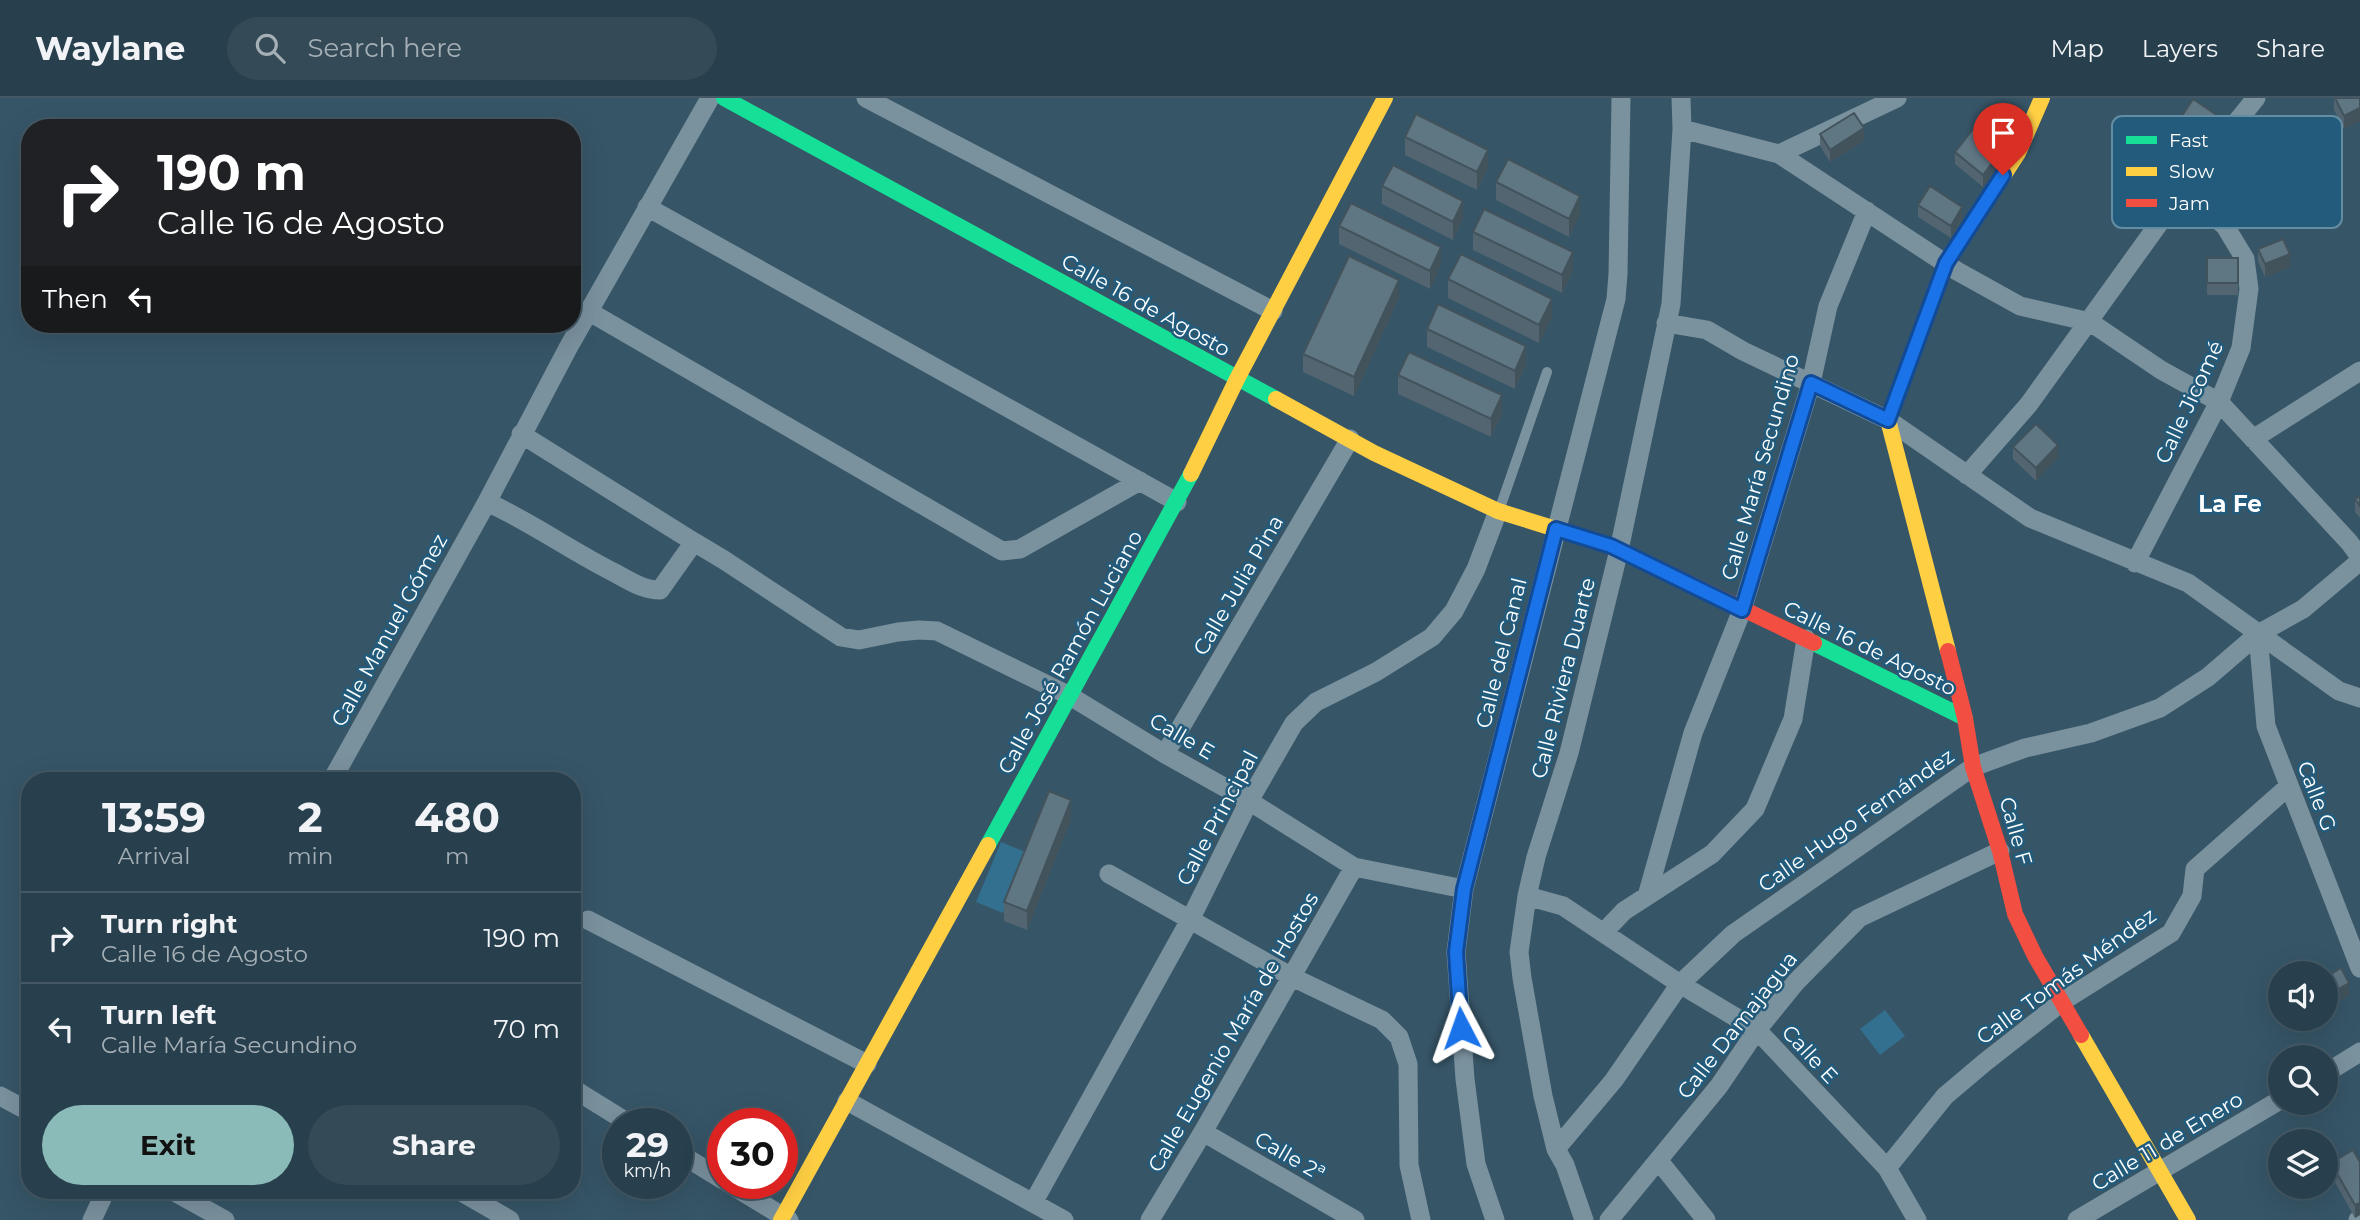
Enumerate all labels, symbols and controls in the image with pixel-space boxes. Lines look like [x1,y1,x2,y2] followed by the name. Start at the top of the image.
[227,17,717,80] search box
[35,28,185,68] text: Waylane
[251,29,289,67] icon: search
[307,32,462,64] text: Search here
[2050,34,2104,63] text: Map
[2142,34,2218,63] text: Layers
[2256,34,2325,63] text: Share
[1973,103,2033,175] pin
[1984,114,2022,152] icon: arrive
[2112,116,2342,228] legend
[2169,129,2209,152] text: Fast
[157,143,306,202] text: 190 m
[42,147,133,238] icon: right
[2169,160,2214,183] text: Slow
[2168,192,2210,215] text: Jam
[157,203,445,242] text: Calle 16 de Agosto
[1057,248,1235,362] street label: Calle 16 de Agosto
[122,280,160,318] icon: left
[42,283,108,315] text: Then
[2150,337,2228,467] street label: Calle Jicomé
[1716,351,1804,583] street label: Calle María Secundino
[2198,490,2262,518] district label: La Fe
[1188,510,1288,660] street label: Calle Julia Pina
[992,526,1148,778] street label: Calle José Ramón Luciano
[326,529,452,731] street label: Calle Manuel Gómez
[1470,575,1532,731] street label: Calle del Canal
[1526,575,1600,781] street label: Calle Riviera Duarte
[1780,595,1960,701] street label: Calle 16 de Agosto
[1145,708,1219,764] street label: Calle E
[1753,743,1959,897] street label: Calle Hugo Fernández
[1171,746,1263,890] street label: Calle Principal
[2292,758,2342,834] street label: Calle G
[102,791,206,843] text: 13:59
[298,791,323,843] text: 2
[414,791,500,843] text: 480
[1994,794,2038,868] street label: Calle F
[118,842,190,870] text: Arrival
[287,842,333,870] text: min
[445,842,469,870] text: m
[1142,888,1324,1176] street label: Calle Eugenio María de Hostos
[1971,903,2161,1049] street label: Calle Tomás Méndez
[101,908,237,940] text: Turn right
[42,919,80,957] icon: right
[483,922,560,954] text: 190 m
[101,940,308,968] text: Calle 16 de Agosto
[1672,946,1802,1104] street label: Calle Damajagua
[2268,961,2338,1199] map controls
[2268,961,2338,1031] button: sound
[1424,991,1498,1065] position arrow
[101,999,217,1031] text: Turn left
[42,1010,80,1048] icon: left
[494,1013,560,1045] text: 70 m
[1777,1020,1843,1088] street label: Calle E
[101,1031,357,1059] text: Calle María Secundino
[2268,1045,2338,1115] button: search
[2087,1086,2247,1196] street label: Calle 11 de Enero
[42,1105,294,1185] button: Exit
[308,1105,560,1185] button: Share
[707,1108,798,1199] speed limit sign: 30
[626,1123,669,1166] text: 29
[1250,1126,1330,1186] street label: Calle 2ª
[2268,1129,2338,1199] button: layers
[623,1160,672,1182] text: km/h

